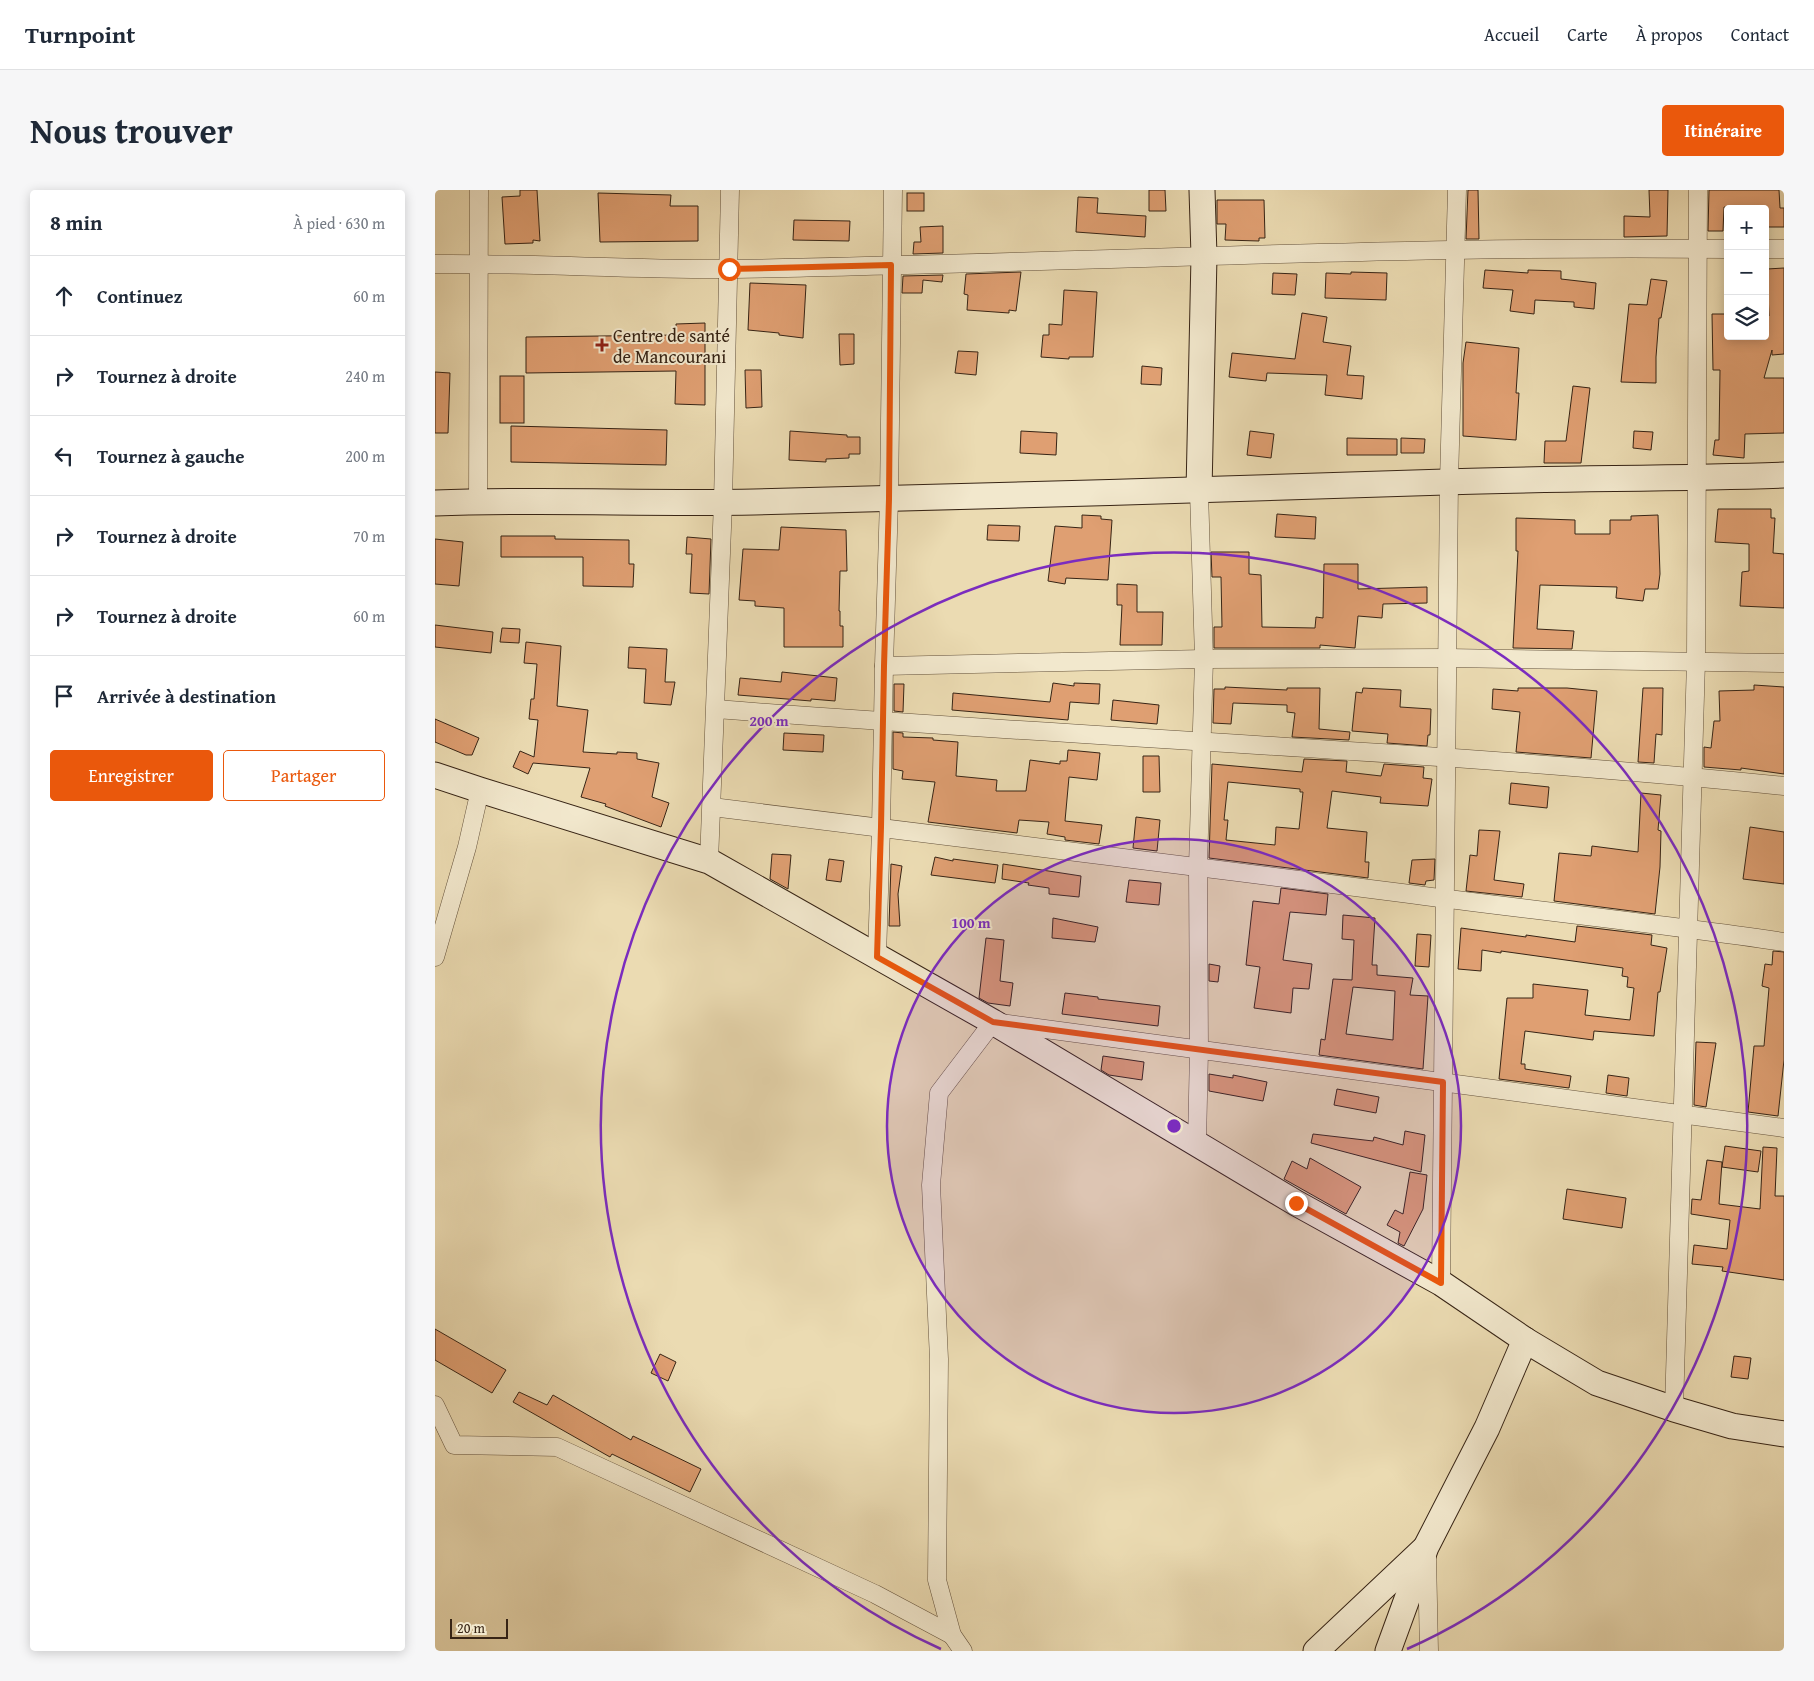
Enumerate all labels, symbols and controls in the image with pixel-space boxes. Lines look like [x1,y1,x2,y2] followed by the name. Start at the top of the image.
[25,17,135,52] text: Turnpoint
[1484,21,1539,48] text: Accueil
[1567,21,1608,48] text: Carte
[1636,21,1703,48] text: À propos
[1731,21,1789,48] text: Contact
[30,105,233,156] text: Nous trouver
[1662,105,1784,156] button: Itinéraire
[1724,205,1769,340] map controls
[1724,205,1769,250] button: +
[50,207,102,238] text: 8 min
[293,211,385,235] text: À pied · 630 m
[1724,250,1769,295] button: −
[718,258,741,281] route start
[50,282,78,310] icon: ahead
[97,282,183,310] text: Continuez
[353,284,385,308] text: 60 m
[1724,295,1769,340] button: layers
[613,322,730,370] place label: Centre de santé de Mancourani
[595,338,609,352] marker: Centre de santé de Mancourani
[50,362,78,390] icon: right
[97,362,237,390] text: Tournez à droite
[345,364,385,388] text: 240 m
[50,442,78,470] icon: left
[97,442,245,470] text: Tournez à gauche
[345,444,385,468] text: 200 m
[50,522,78,550] icon: right
[97,522,237,550] text: Tournez à droite
[353,524,385,548] text: 70 m
[50,602,78,630] icon: right
[97,602,237,630] text: Tournez à droite
[353,604,385,628] text: 60 m
[50,682,78,710] icon: arrive
[97,682,276,710] text: Arrivée à destination
[749,710,789,731] text: 200 m
[50,750,213,801] button: Enregistrer
[223,750,385,801] button: Partager
[951,912,991,933] text: 100 m
[1165,1117,1183,1135] centre of rings
[1285,1192,1308,1215] route end
[450,1616,507,1639] scale bar
[457,1618,485,1638] text: 20 m

